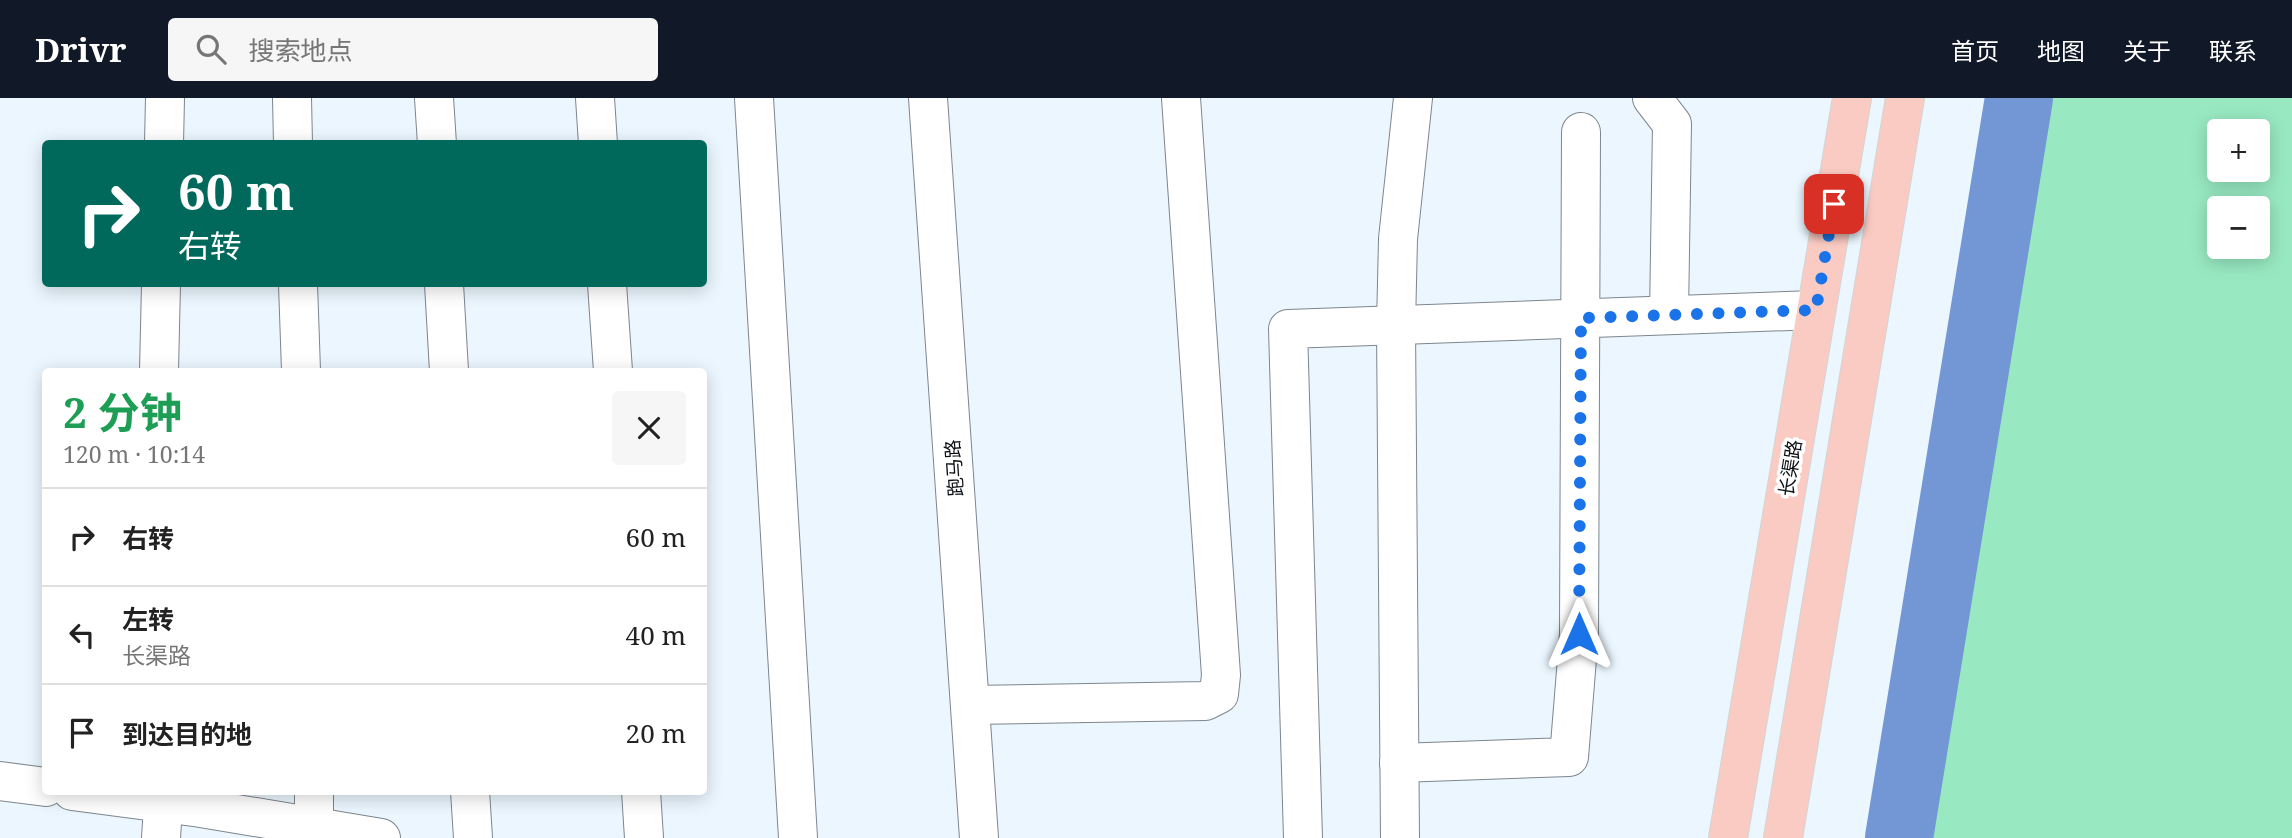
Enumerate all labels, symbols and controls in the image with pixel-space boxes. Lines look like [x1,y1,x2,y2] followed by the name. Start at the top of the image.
[168,18,658,81] search box
[35,27,126,72] text: Drivr
[192,30,230,68] icon: search
[248,32,352,68] text: 搜索地点
[1951,34,1999,67] text: 首页
[2037,34,2085,67] text: 地图
[2123,34,2171,67] text: 关于
[2209,34,2257,67] text: 联系
[2207,119,2270,259] map controls
[2207,119,2270,182] button: +
[178,158,294,224] text: 60 m
[63,168,154,259] icon: right
[1804,174,1864,234] pin
[1815,185,1853,223] icon: arrive
[2207,196,2270,259] button: −
[178,224,242,267] text: 右转
[63,383,182,440] text: 2 分钟
[612,391,686,465] button: close
[63,438,205,470] text: 120 m · 10:14
[1773,438,1807,498] street label: 长渠路
[939,439,969,497] street label: 跑马路
[63,518,101,556] icon: right
[626,519,686,555] text: 60 m
[122,520,174,556] text: 右转
[1542,597,1616,671] position arrow
[122,601,174,637] text: 左转
[63,616,101,654] icon: left
[626,617,686,653] text: 40 m
[122,639,191,671] text: 长渠路
[63,714,101,752] icon: arrive
[626,715,686,751] text: 20 m
[122,716,252,752] text: 到达目的地

